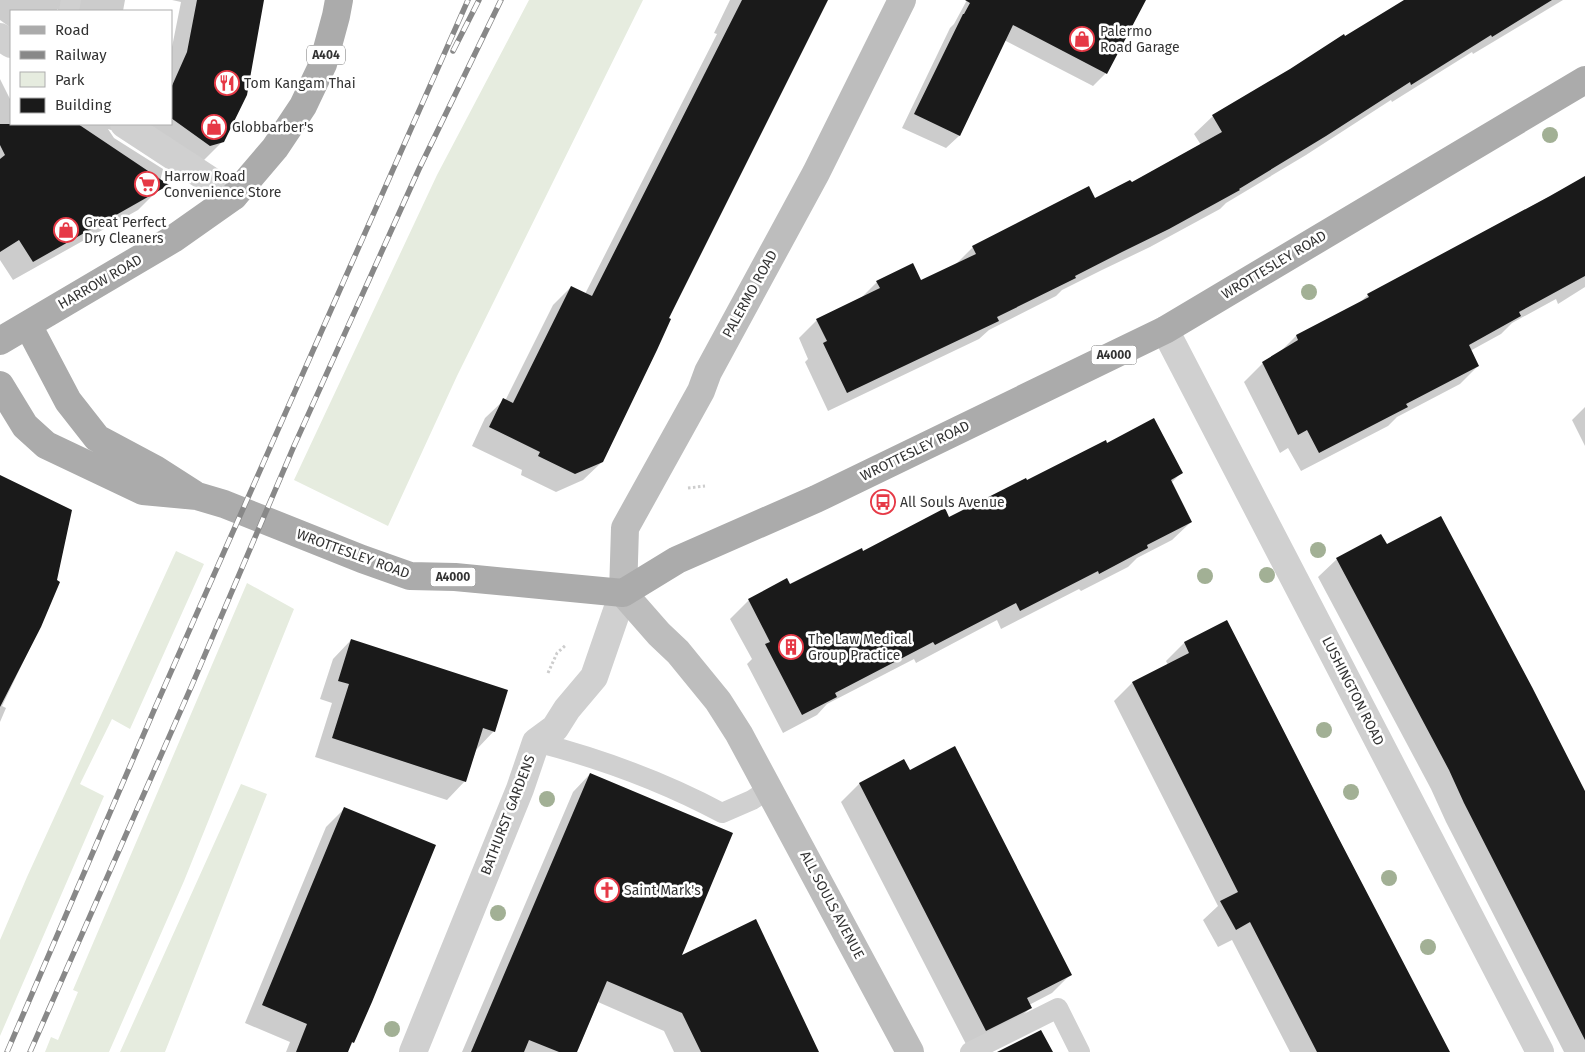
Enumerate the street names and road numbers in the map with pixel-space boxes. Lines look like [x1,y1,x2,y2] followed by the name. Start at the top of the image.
[307,46,345,64] road number: A404
[1218,227,1330,303] street label: WROTTESLEY ROAD
[719,247,781,341] street label: PALERMO ROAD
[55,251,145,313] street label: HARROW ROAD
[1092,346,1136,364] road number: A4000
[858,417,972,485] street label: WROTTESLEY ROAD
[294,526,412,582] street label: WROTTESLEY ROAD
[430,568,476,586] road number: A4000
[1318,634,1388,748] street label: LUSHINGTON ROAD
[477,752,539,878] street label: BATHURST GARDENS
[796,848,868,962] street label: ALL SOULS AVENUE

